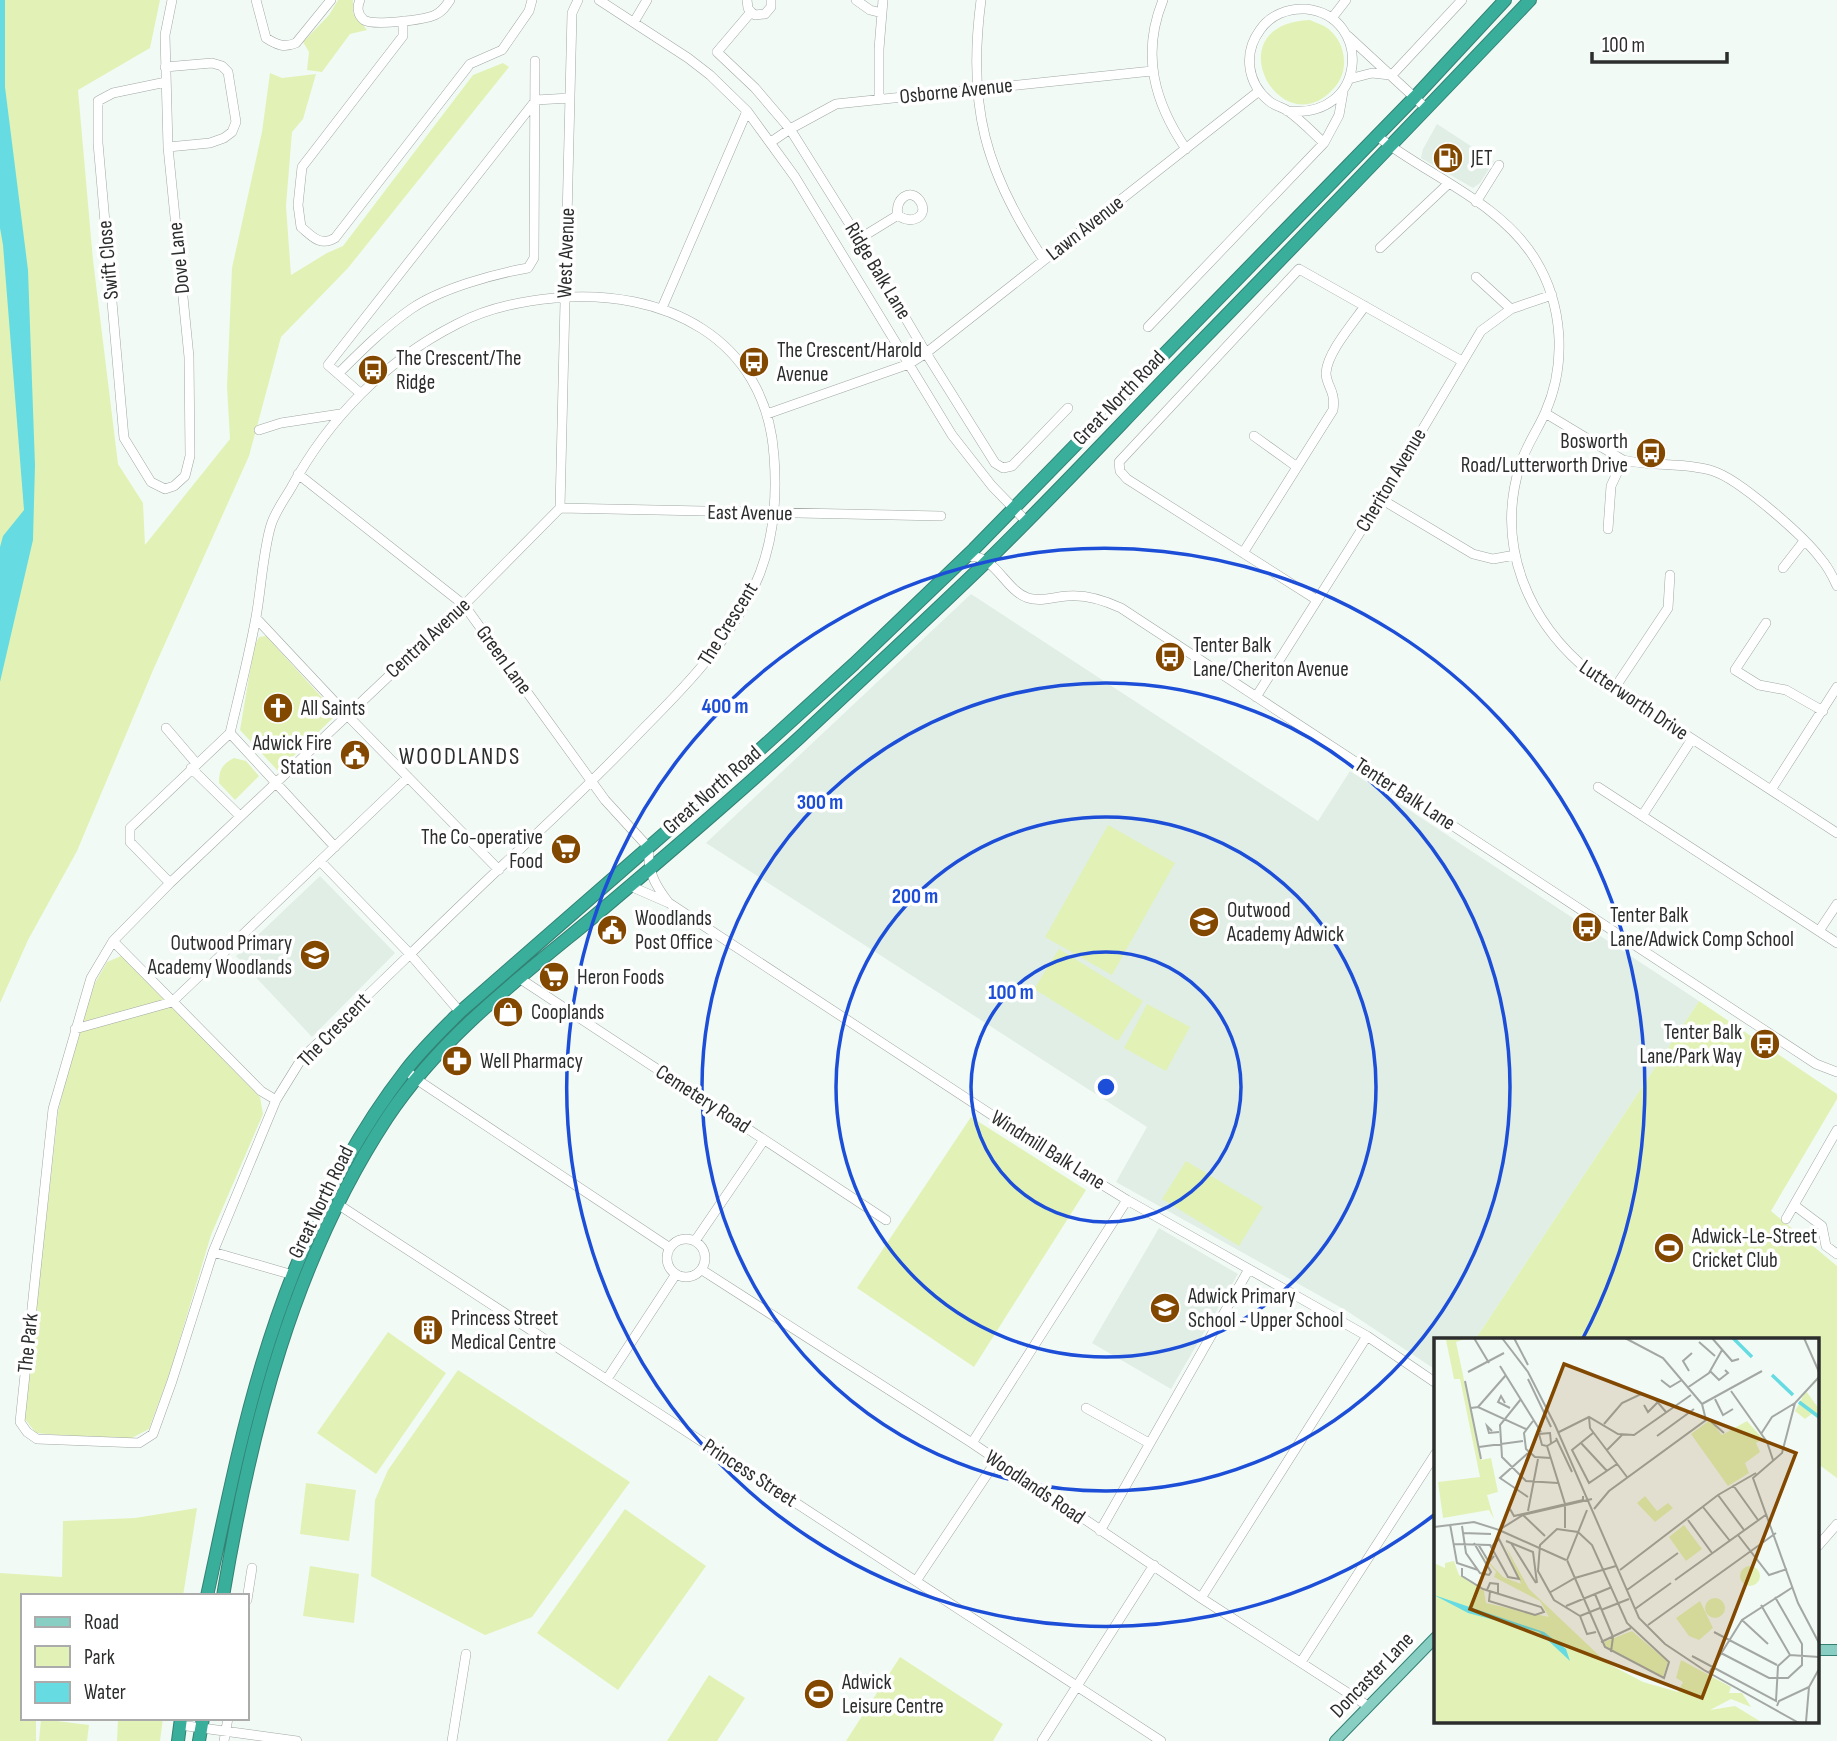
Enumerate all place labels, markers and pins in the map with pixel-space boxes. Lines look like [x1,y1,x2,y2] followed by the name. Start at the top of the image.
[1431,141,1465,175] fuel station icon: JET
[1470,146,1493,171] place label: JET
[776,338,922,387] place label: The Crescent/Harold Avenue
[737,345,771,379] bus stop icon: The Crescent/Harold Avenue
[396,346,522,395] place label: The Crescent/The Ridge
[356,353,390,387] bus stop icon: The Crescent/The Ridge
[1461,429,1628,478] place label: Bosworth Road/Lutterworth Drive
[1634,436,1668,470] bus stop icon: Bosworth Road/Lutterworth Drive
[1193,633,1349,682] place label: Tenter Balk Lane/Cheriton Avenue
[1153,640,1187,674] bus stop icon: Tenter Balk Lane/Cheriton Avenue
[261,691,295,725] church icon: All Saints
[300,696,365,721] place label: All Saints
[252,731,332,780] place label: Adwick Fire Station
[338,738,372,772] public building icon: Adwick Fire Station
[421,825,543,874] place label: The Co-operative Food
[549,832,583,866] supermarket icon: The Co-operative Food
[1226,898,1344,947] place label: Outwood Academy Adwick
[1610,903,1794,952] place label: Tenter Balk Lane/Adwick Comp School
[1187,905,1221,939] school or university icon: Outwood Academy Adwick
[635,906,713,955] place label: Woodlands Post Office
[1570,910,1604,944] bus stop icon: Tenter Balk Lane/Adwick Comp School
[595,913,629,947] public building icon: Woodlands Post Office
[147,931,292,980] place label: Outwood Primary Academy Woodlands
[298,938,332,972] school or university icon: Outwood Primary Academy Woodlands
[537,960,571,994] supermarket icon: Heron Foods
[577,965,664,990] place label: Heron Foods
[491,995,525,1029] shop icon: Cooplands
[531,1000,604,1025] place label: Cooplands
[1639,1020,1742,1069] place label: Tenter Balk Lane/Park Way
[1748,1027,1782,1061] bus stop icon: Tenter Balk Lane/Park Way
[440,1044,474,1078] pharmacy icon: Well Pharmacy
[480,1049,583,1074] place label: Well Pharmacy
[1094,1075,1118,1099] centre of rings
[1691,1224,1817,1273] place label: Adwick-Le-Street Cricket Club
[1652,1231,1686,1265] sports icon: Adwick-Le-Street Cricket Club
[1187,1284,1343,1333] place label: Adwick Primary School - Upper School
[1148,1291,1182,1325] school or university icon: Adwick Primary School - Upper School
[451,1306,558,1355] place label: Princess Street Medical Centre
[411,1313,445,1347] building icon: Princess Street Medical Centre
[841,1670,944,1719] place label: Adwick Leisure Centre
[802,1677,836,1711] sports icon: Adwick Leisure Centre

